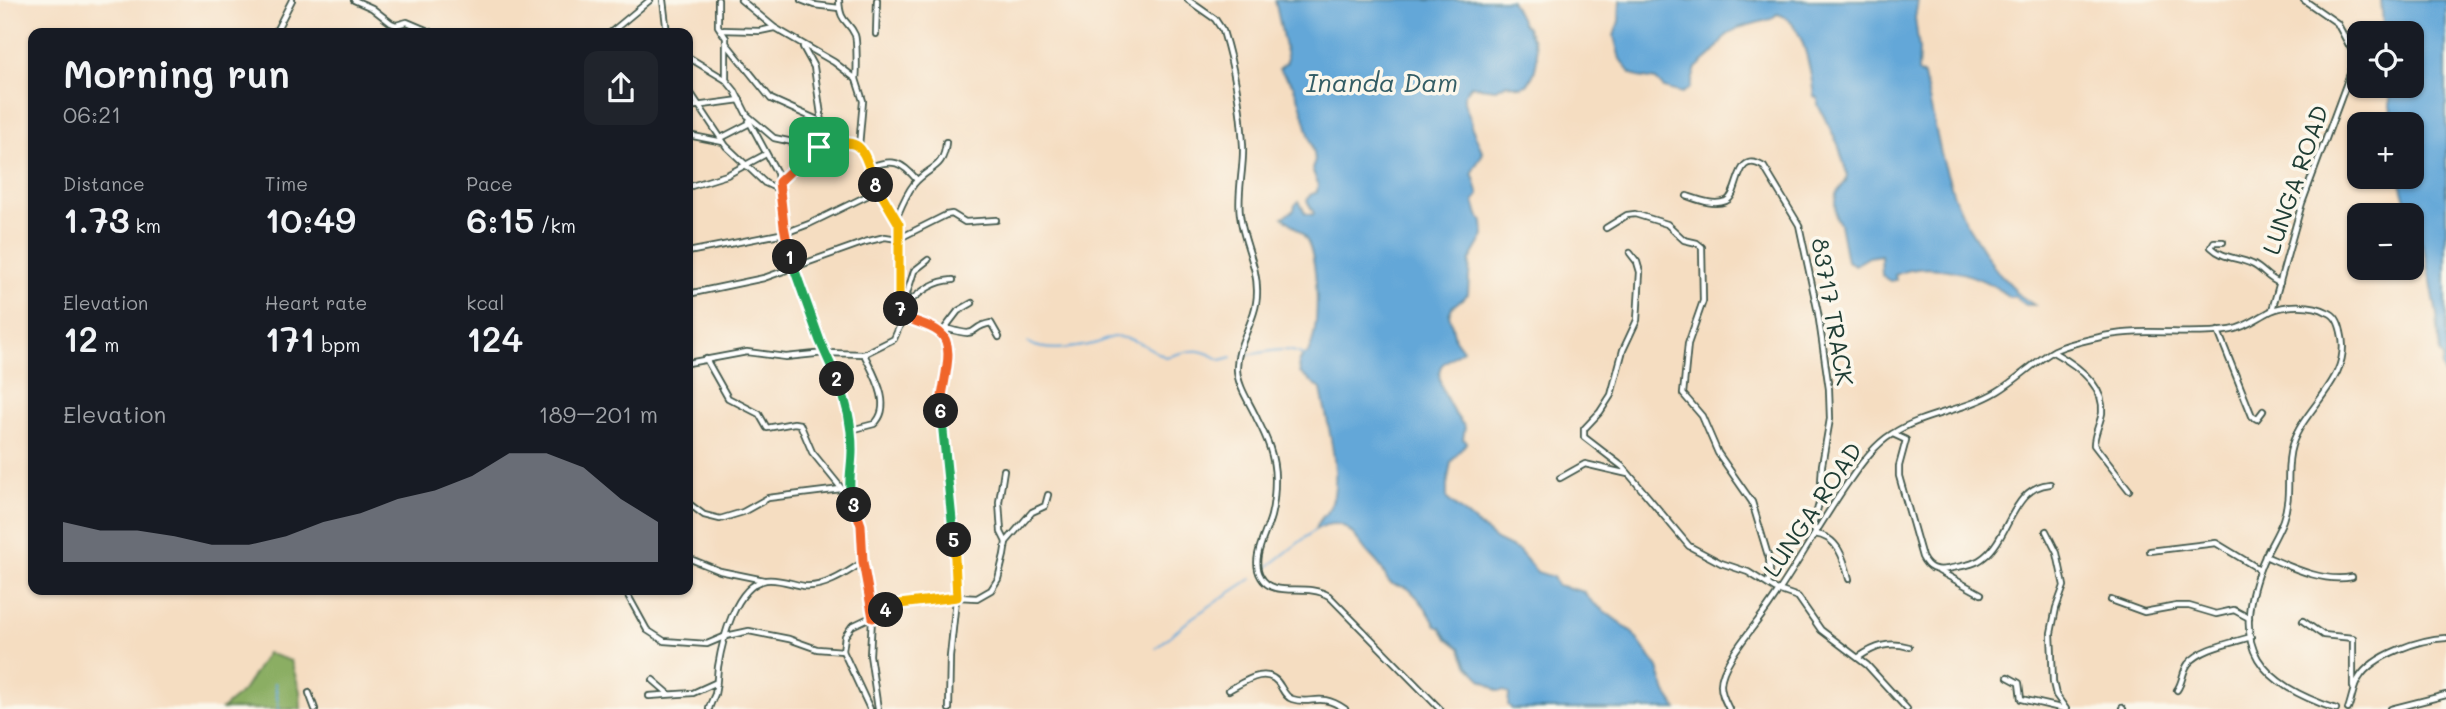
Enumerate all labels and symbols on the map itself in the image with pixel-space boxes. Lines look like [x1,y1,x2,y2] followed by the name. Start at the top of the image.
[1306,65,1458,99] water label: Inanda Dam
[2255,101,2335,258] street label: LUNGA ROAD
[789,117,849,177] pin
[858,168,894,202] pin: 8
[1805,236,1862,388] street label: 83717 TRACK
[772,240,808,274] pin: 1
[884,292,918,326] pin: 7
[820,362,854,396] pin: 2
[923,394,958,428] pin: 6
[1755,436,1868,582] street label: LUNGA ROAD
[836,488,872,522] pin: 3
[936,522,972,558] pin: 5
[868,592,903,628] pin: 4

